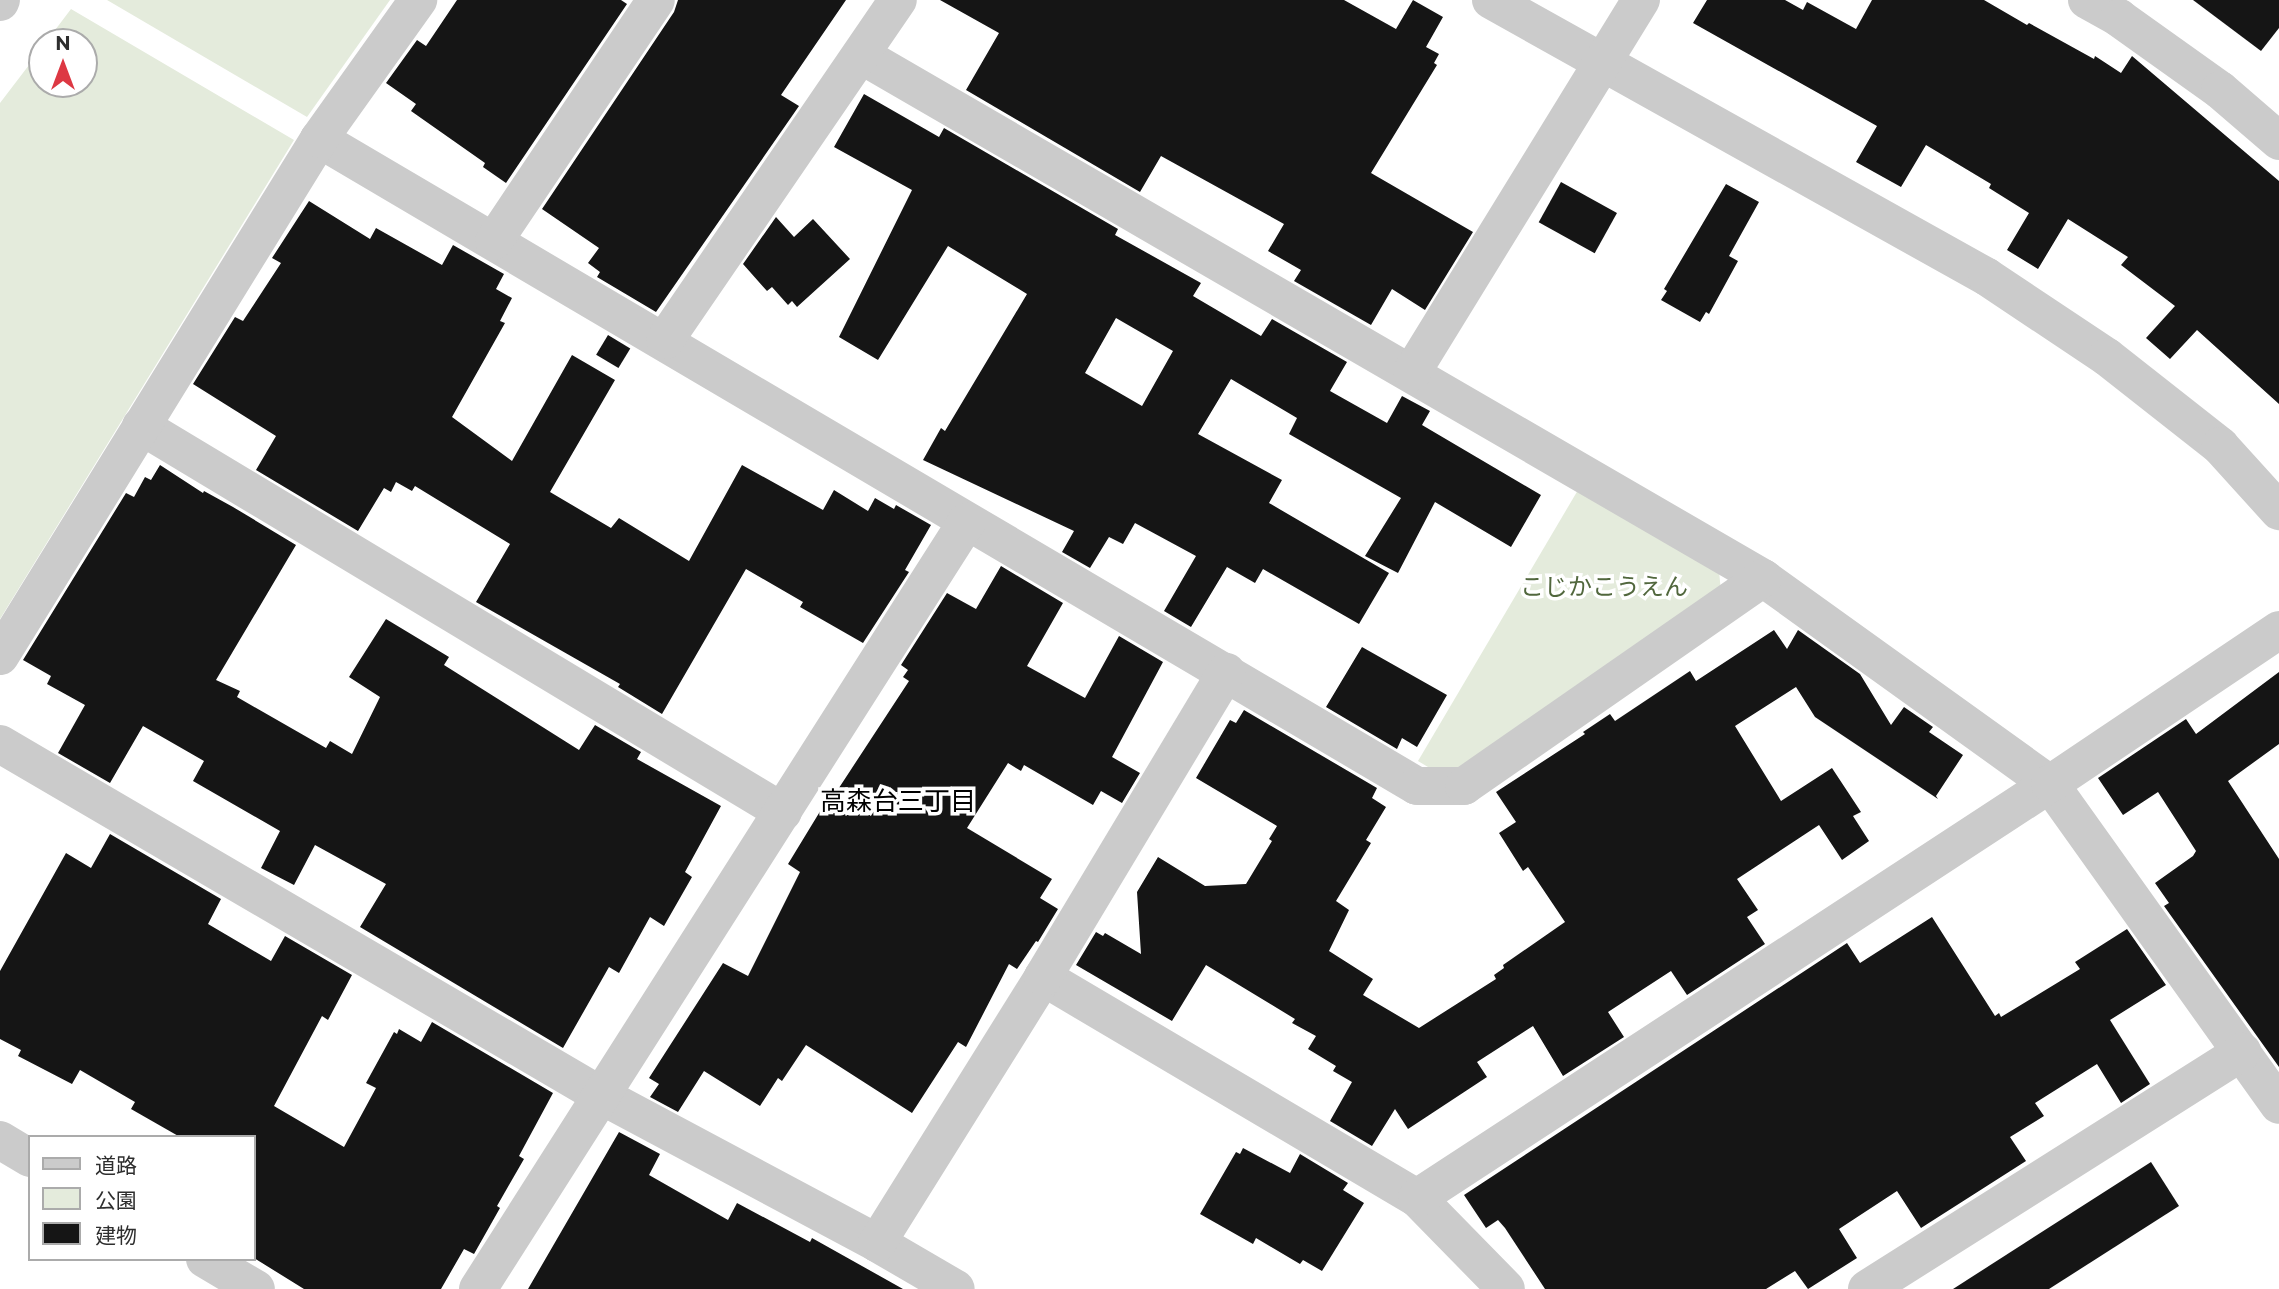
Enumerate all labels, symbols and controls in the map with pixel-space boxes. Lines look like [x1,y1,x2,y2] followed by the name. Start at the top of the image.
[28,28,98,98] north arrow
[55,32,71,55] text: N
[1520,573,1688,601] park label: こじかこうえん
[820,786,976,818] district label: 高森台三丁目
[28,1135,256,1261] legend
[95,1153,137,1178] text: 道路
[95,1188,137,1213] text: 公園
[95,1223,137,1248] text: 建物

